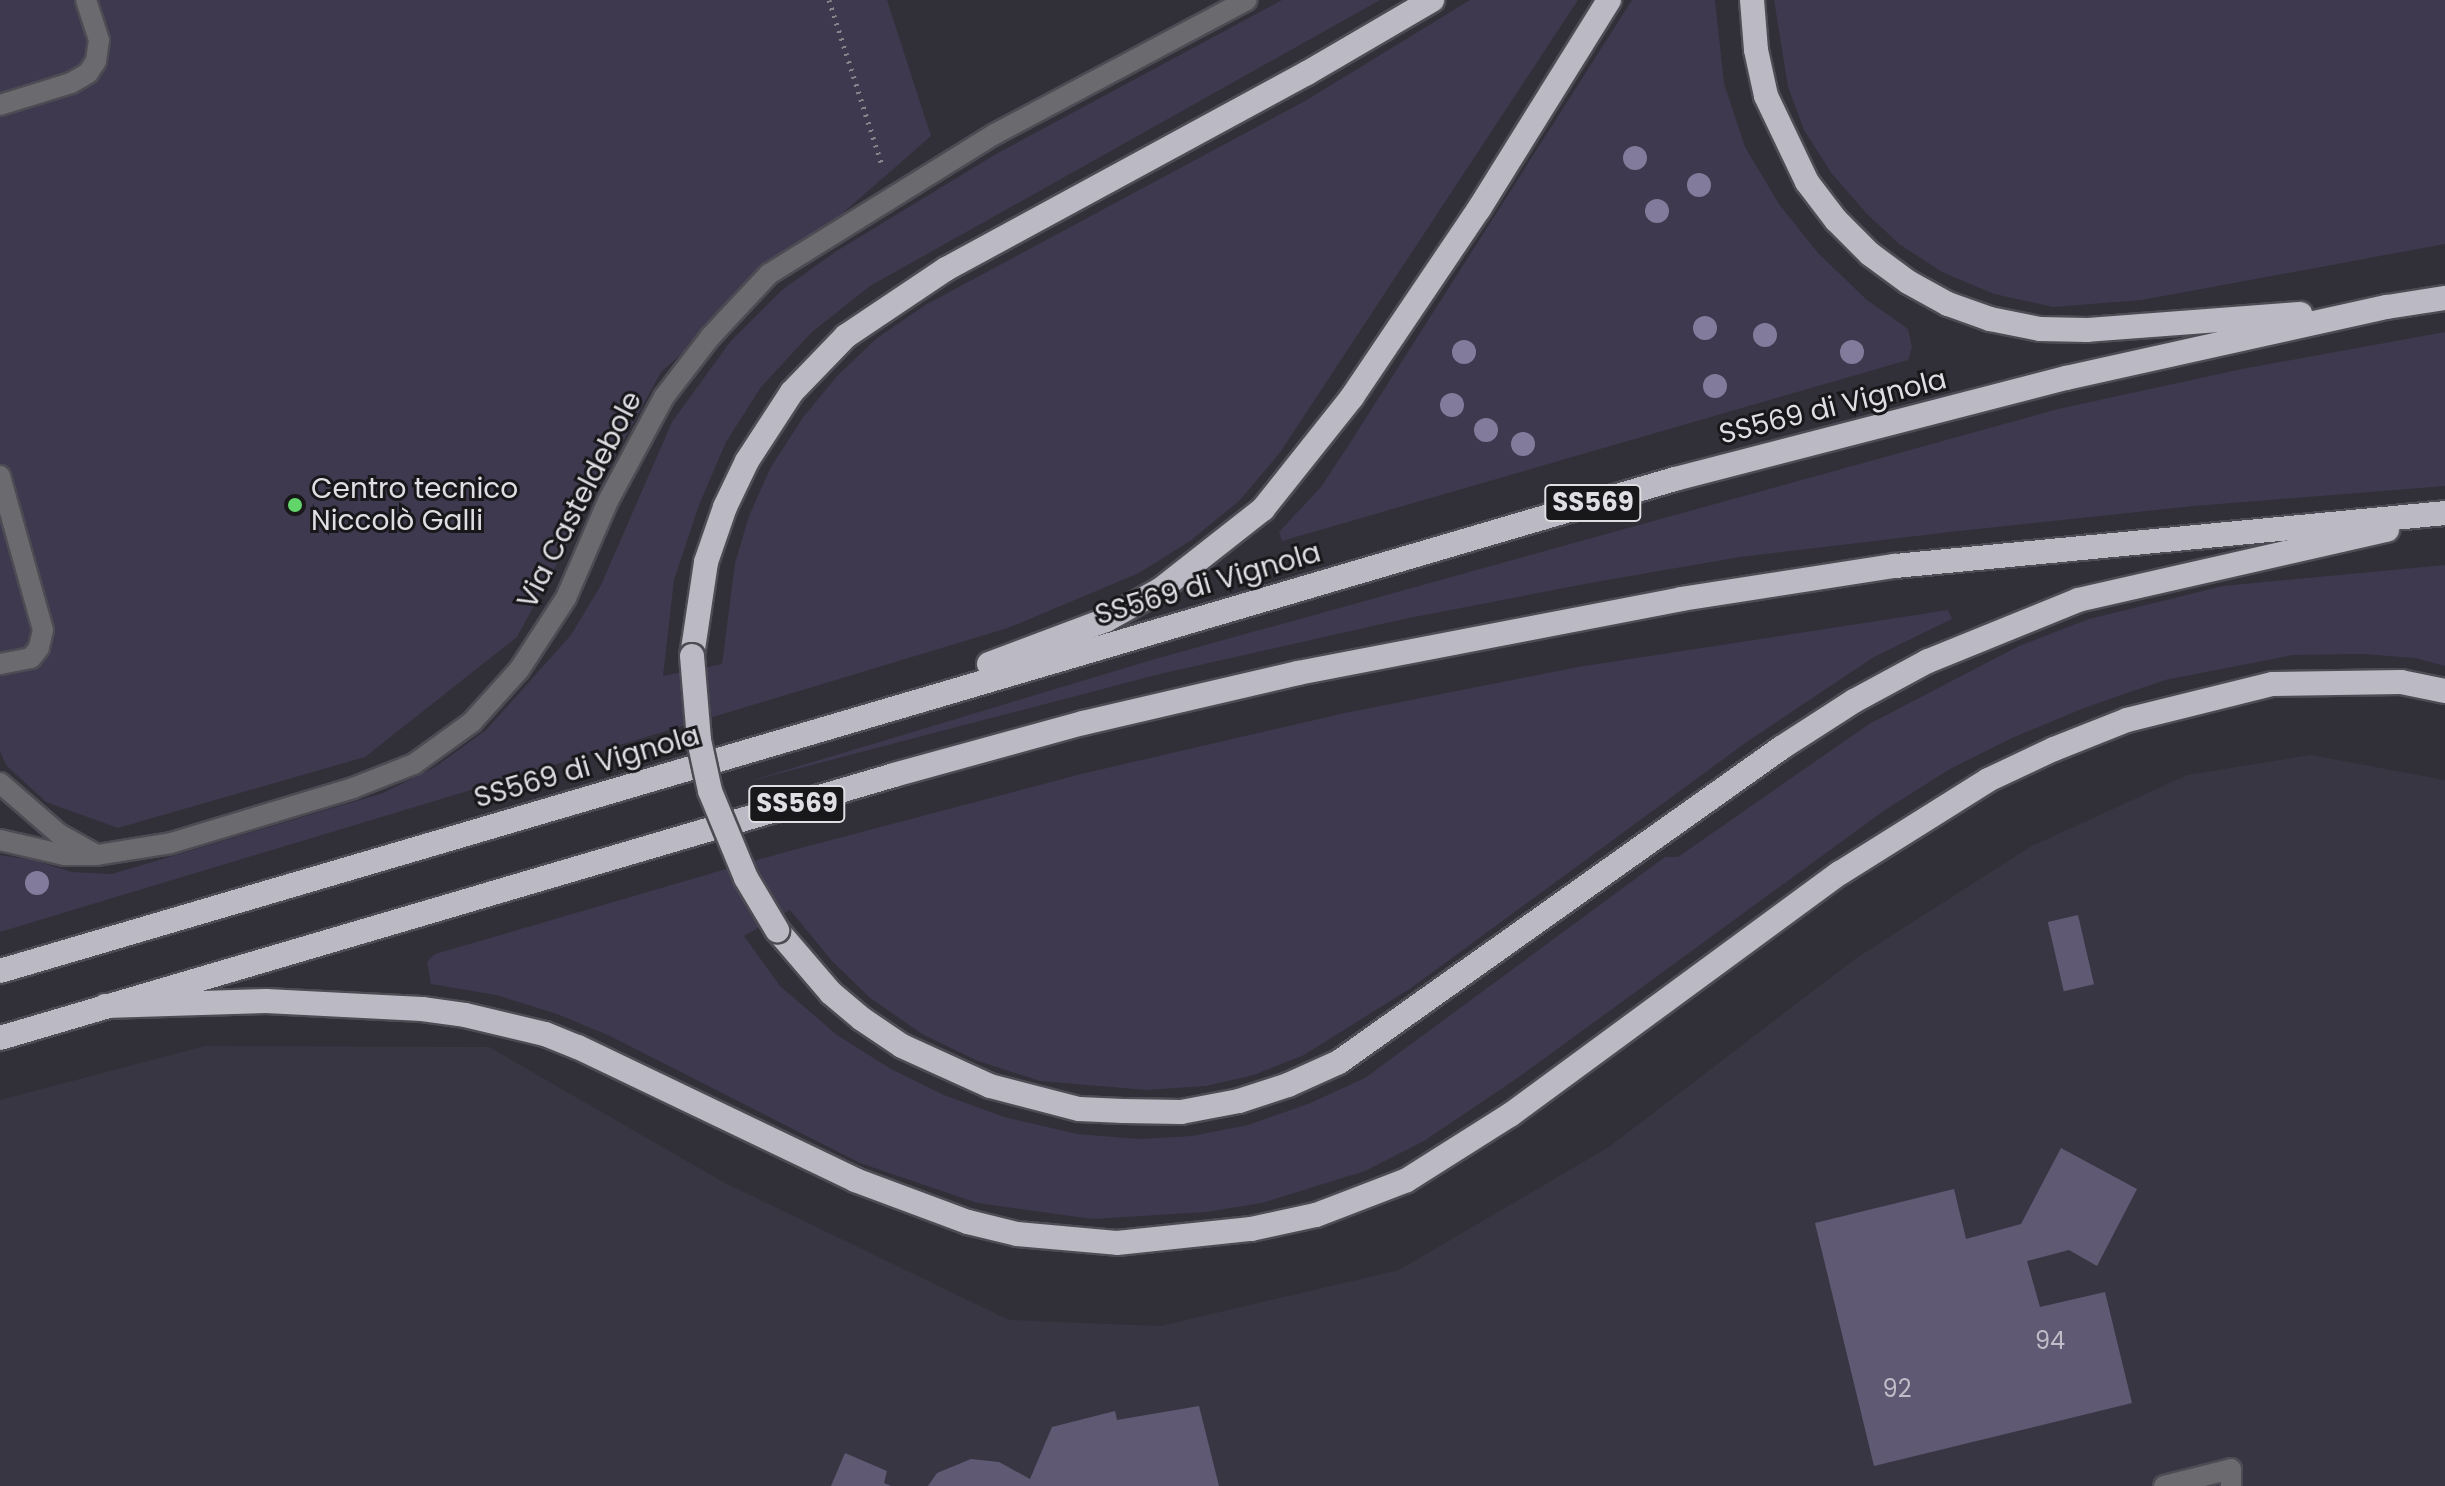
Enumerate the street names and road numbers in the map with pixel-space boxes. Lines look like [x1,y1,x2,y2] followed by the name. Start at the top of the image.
[1716,363,1950,451] street label: SS569 di Vignola
[511,386,649,614] street label: Via Casteldebole
[1543,481,1643,525] road number: SS569
[1091,536,1325,632] street label: SS569 di Vignola
[470,719,704,815] street label: SS569 di Vignola
[747,782,847,826] road number: SS569

